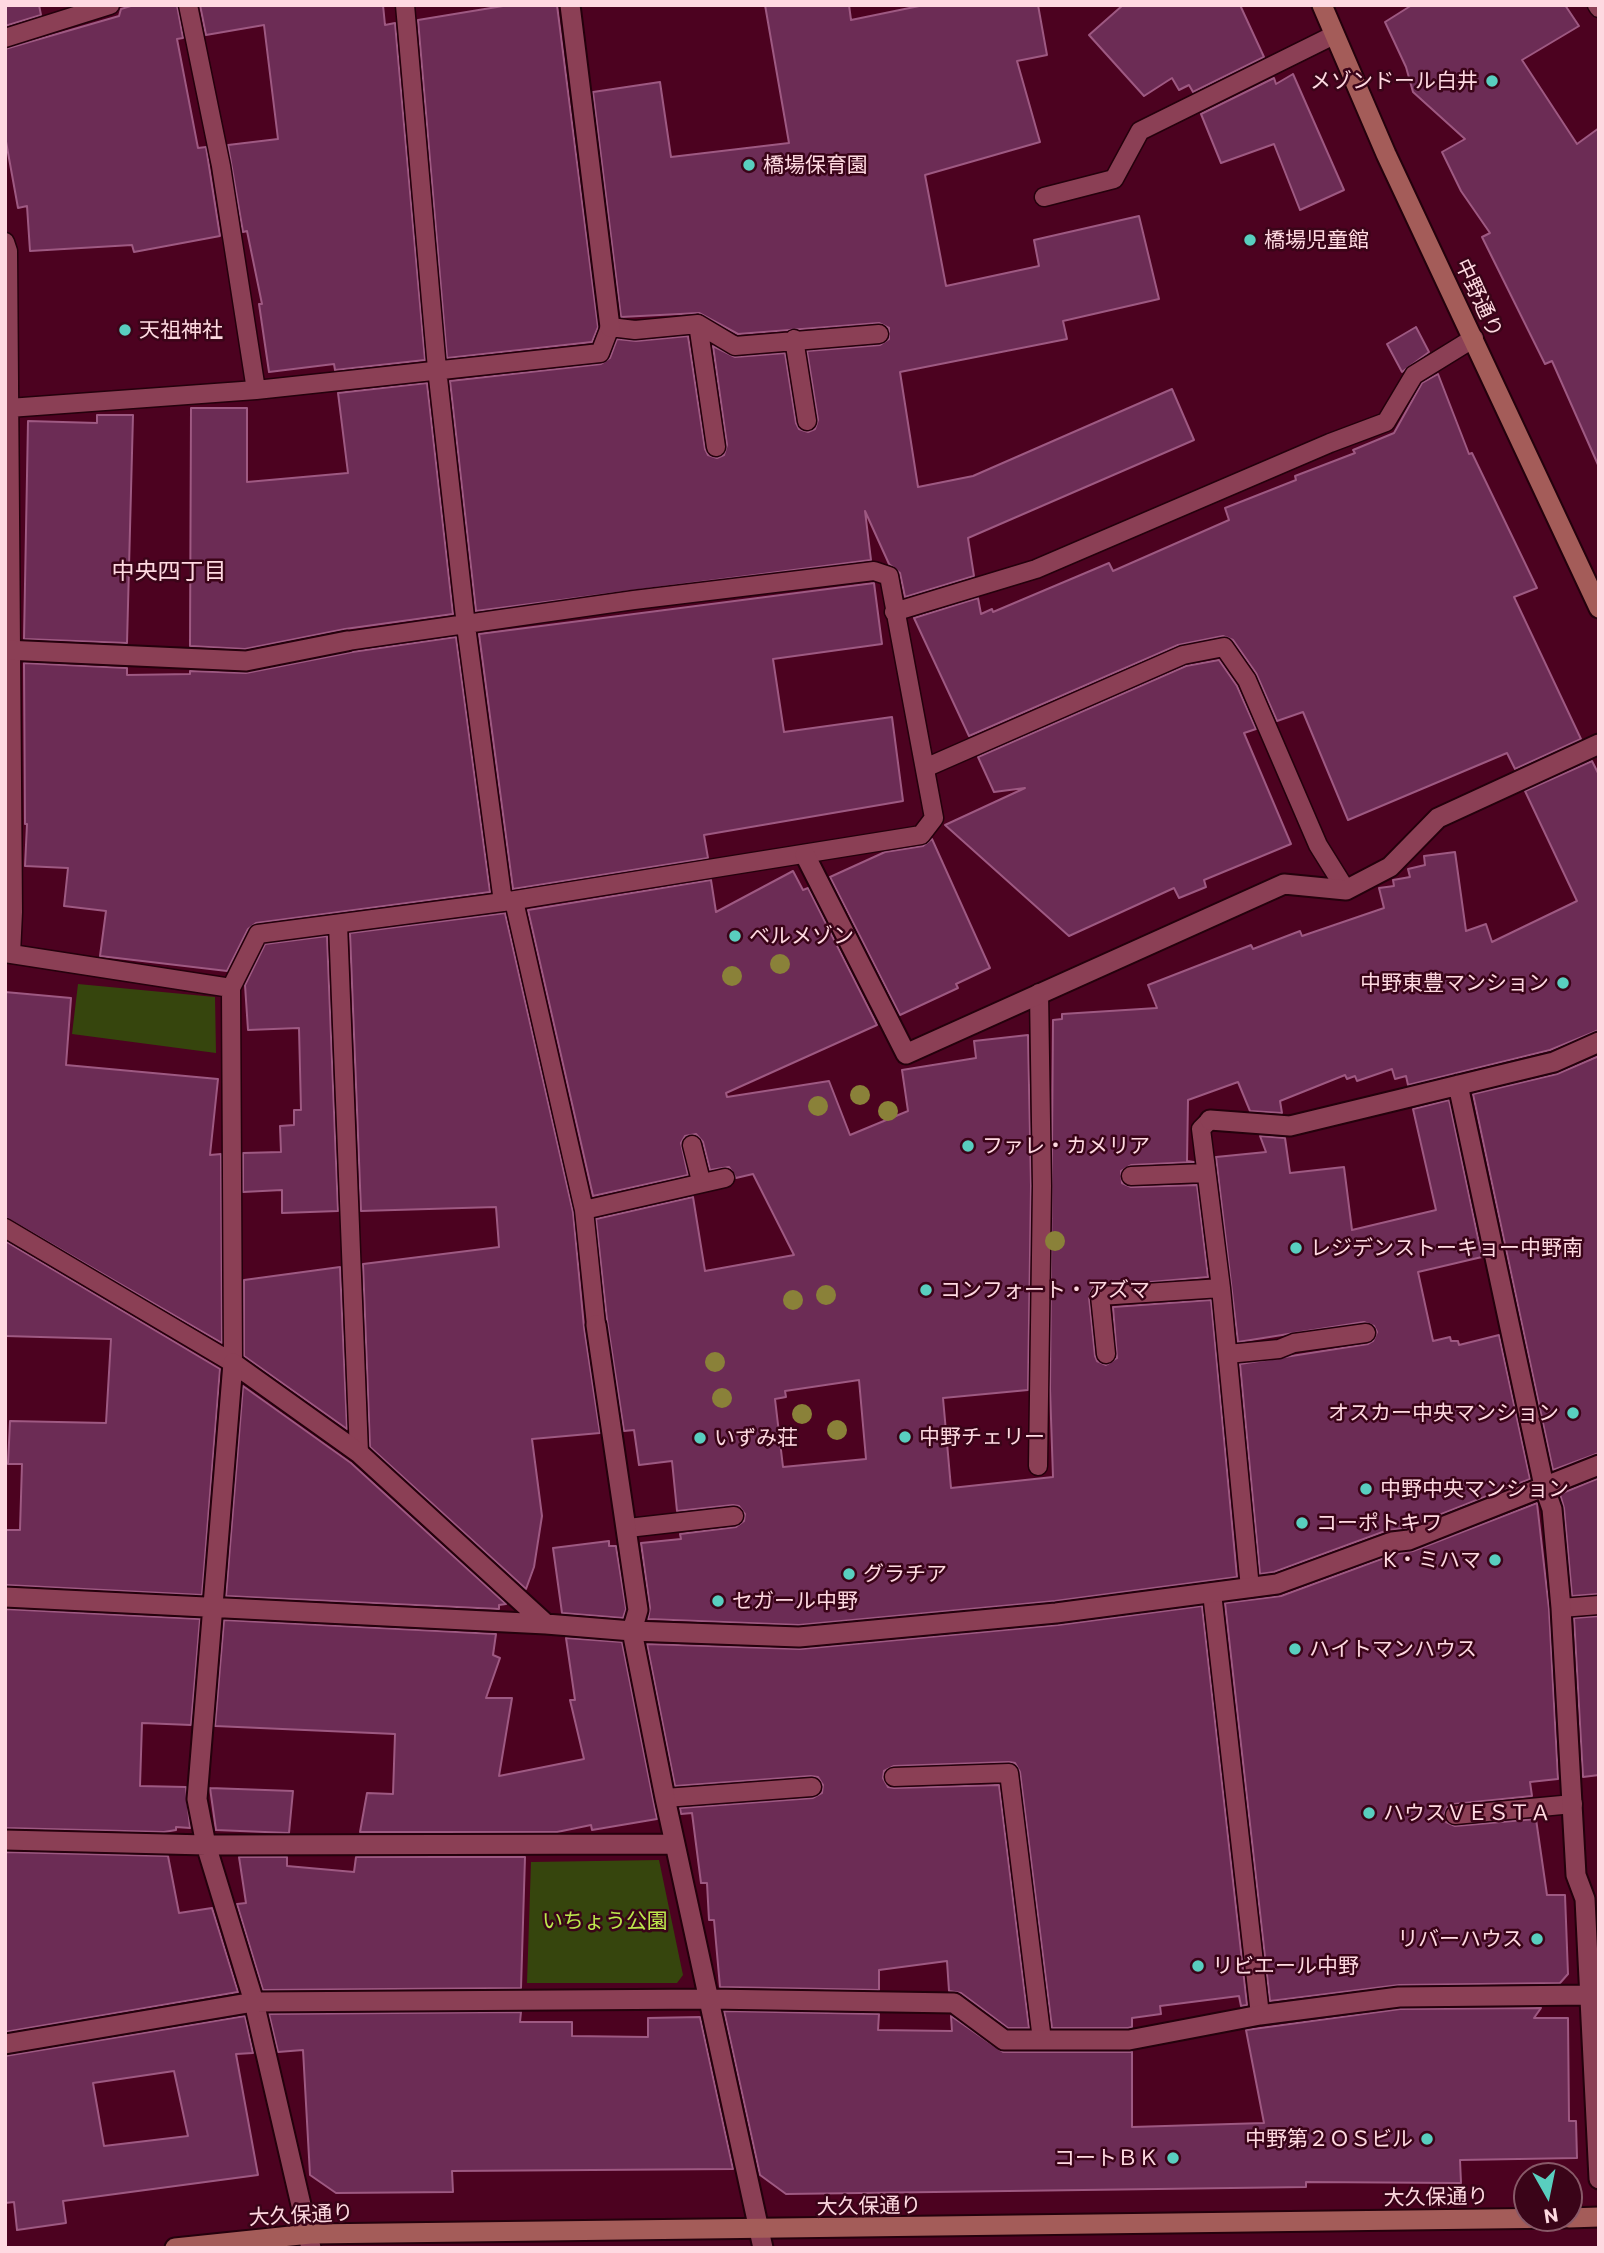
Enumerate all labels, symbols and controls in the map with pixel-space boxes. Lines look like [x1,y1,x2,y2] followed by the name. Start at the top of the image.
[1310,68,1478,94] place label: メゾンドール白井
[1484,73,1500,89] marker: メゾンドール白井
[763,152,868,178] place label: 橋場保育園
[741,157,757,173] marker: 橋場保育園
[1264,227,1369,253] place label: 橋場児童館
[1242,232,1258,248] marker: 橋場児童館
[1450,255,1508,341] street label: 中野通り
[139,317,223,343] place label: 天祖神社
[117,322,133,338] marker: 天祖神社
[112,557,226,585] district label: 中央四丁目
[749,923,854,949] place label: ベルメゾン
[727,928,743,944] marker: ベルメゾン
[1360,970,1549,996] place label: 中野東豊マンション
[1555,975,1571,991] marker: 中野東豊マンション
[982,1133,1150,1159] place label: ファレ・カメリア
[960,1138,976,1154] marker: ファレ・カメリア
[1310,1235,1583,1261] place label: レジデンストーキョー中野南
[1288,1240,1304,1256] marker: レジデンストーキョー中野南
[940,1277,1150,1303] place label: コンフォート・アズマ
[918,1282,934,1298] marker: コンフォート・アズマ
[1328,1400,1559,1426] place label: オスカー中央マンション
[1565,1405,1581,1421] marker: オスカー中央マンション
[919,1424,1045,1450] place label: 中野チェリー
[714,1425,798,1451] place label: いずみ荘
[897,1429,913,1445] marker: 中野チェリー
[692,1430,708,1446] marker: いずみ荘
[1380,1476,1569,1502] place label: 中野中央マンション
[1358,1481,1374,1497] marker: 中野中央マンション
[1316,1510,1442,1536] place label: コーポトキワ
[1294,1515,1310,1531] marker: コーポトキワ
[1383,1547,1481,1573] place label: K・ミハマ
[1487,1552,1503,1568] marker: K・ミハマ
[863,1561,947,1587] place label: グラチア
[841,1566,857,1582] marker: グラチア
[732,1588,858,1614] place label: セガール中野
[710,1593,726,1609] marker: セガール中野
[1309,1636,1477,1662] place label: ハイトマンハウス
[1287,1641,1303,1657] marker: ハイトマンハウス
[1383,1800,1551,1826] place label: ハウスＶＥＳＴＡ
[1361,1805,1377,1821] marker: ハウスＶＥＳＴＡ
[542,1908,668,1934] park label: いちょう公園
[1397,1926,1523,1952] place label: リバーハウス
[1529,1931,1545,1947] marker: リバーハウス
[1212,1953,1359,1979] place label: リビエール中野
[1190,1958,1206,1974] marker: リビエール中野
[1245,2126,1413,2152] place label: 中野第２ＯＳビル
[1419,2131,1435,2147] marker: 中野第２ＯＳビル
[1054,2145,1159,2171] place label: コートＢＫ
[1165,2150,1181,2166] marker: コートＢＫ
[1513,2162,1583,2232] north arrow
[1383,2183,1489,2211] street label: 大久保通り
[816,2192,922,2220] street label: 大久保通り
[248,2200,354,2230] street label: 大久保通り
[1542,2204,1560,2229] text: N

